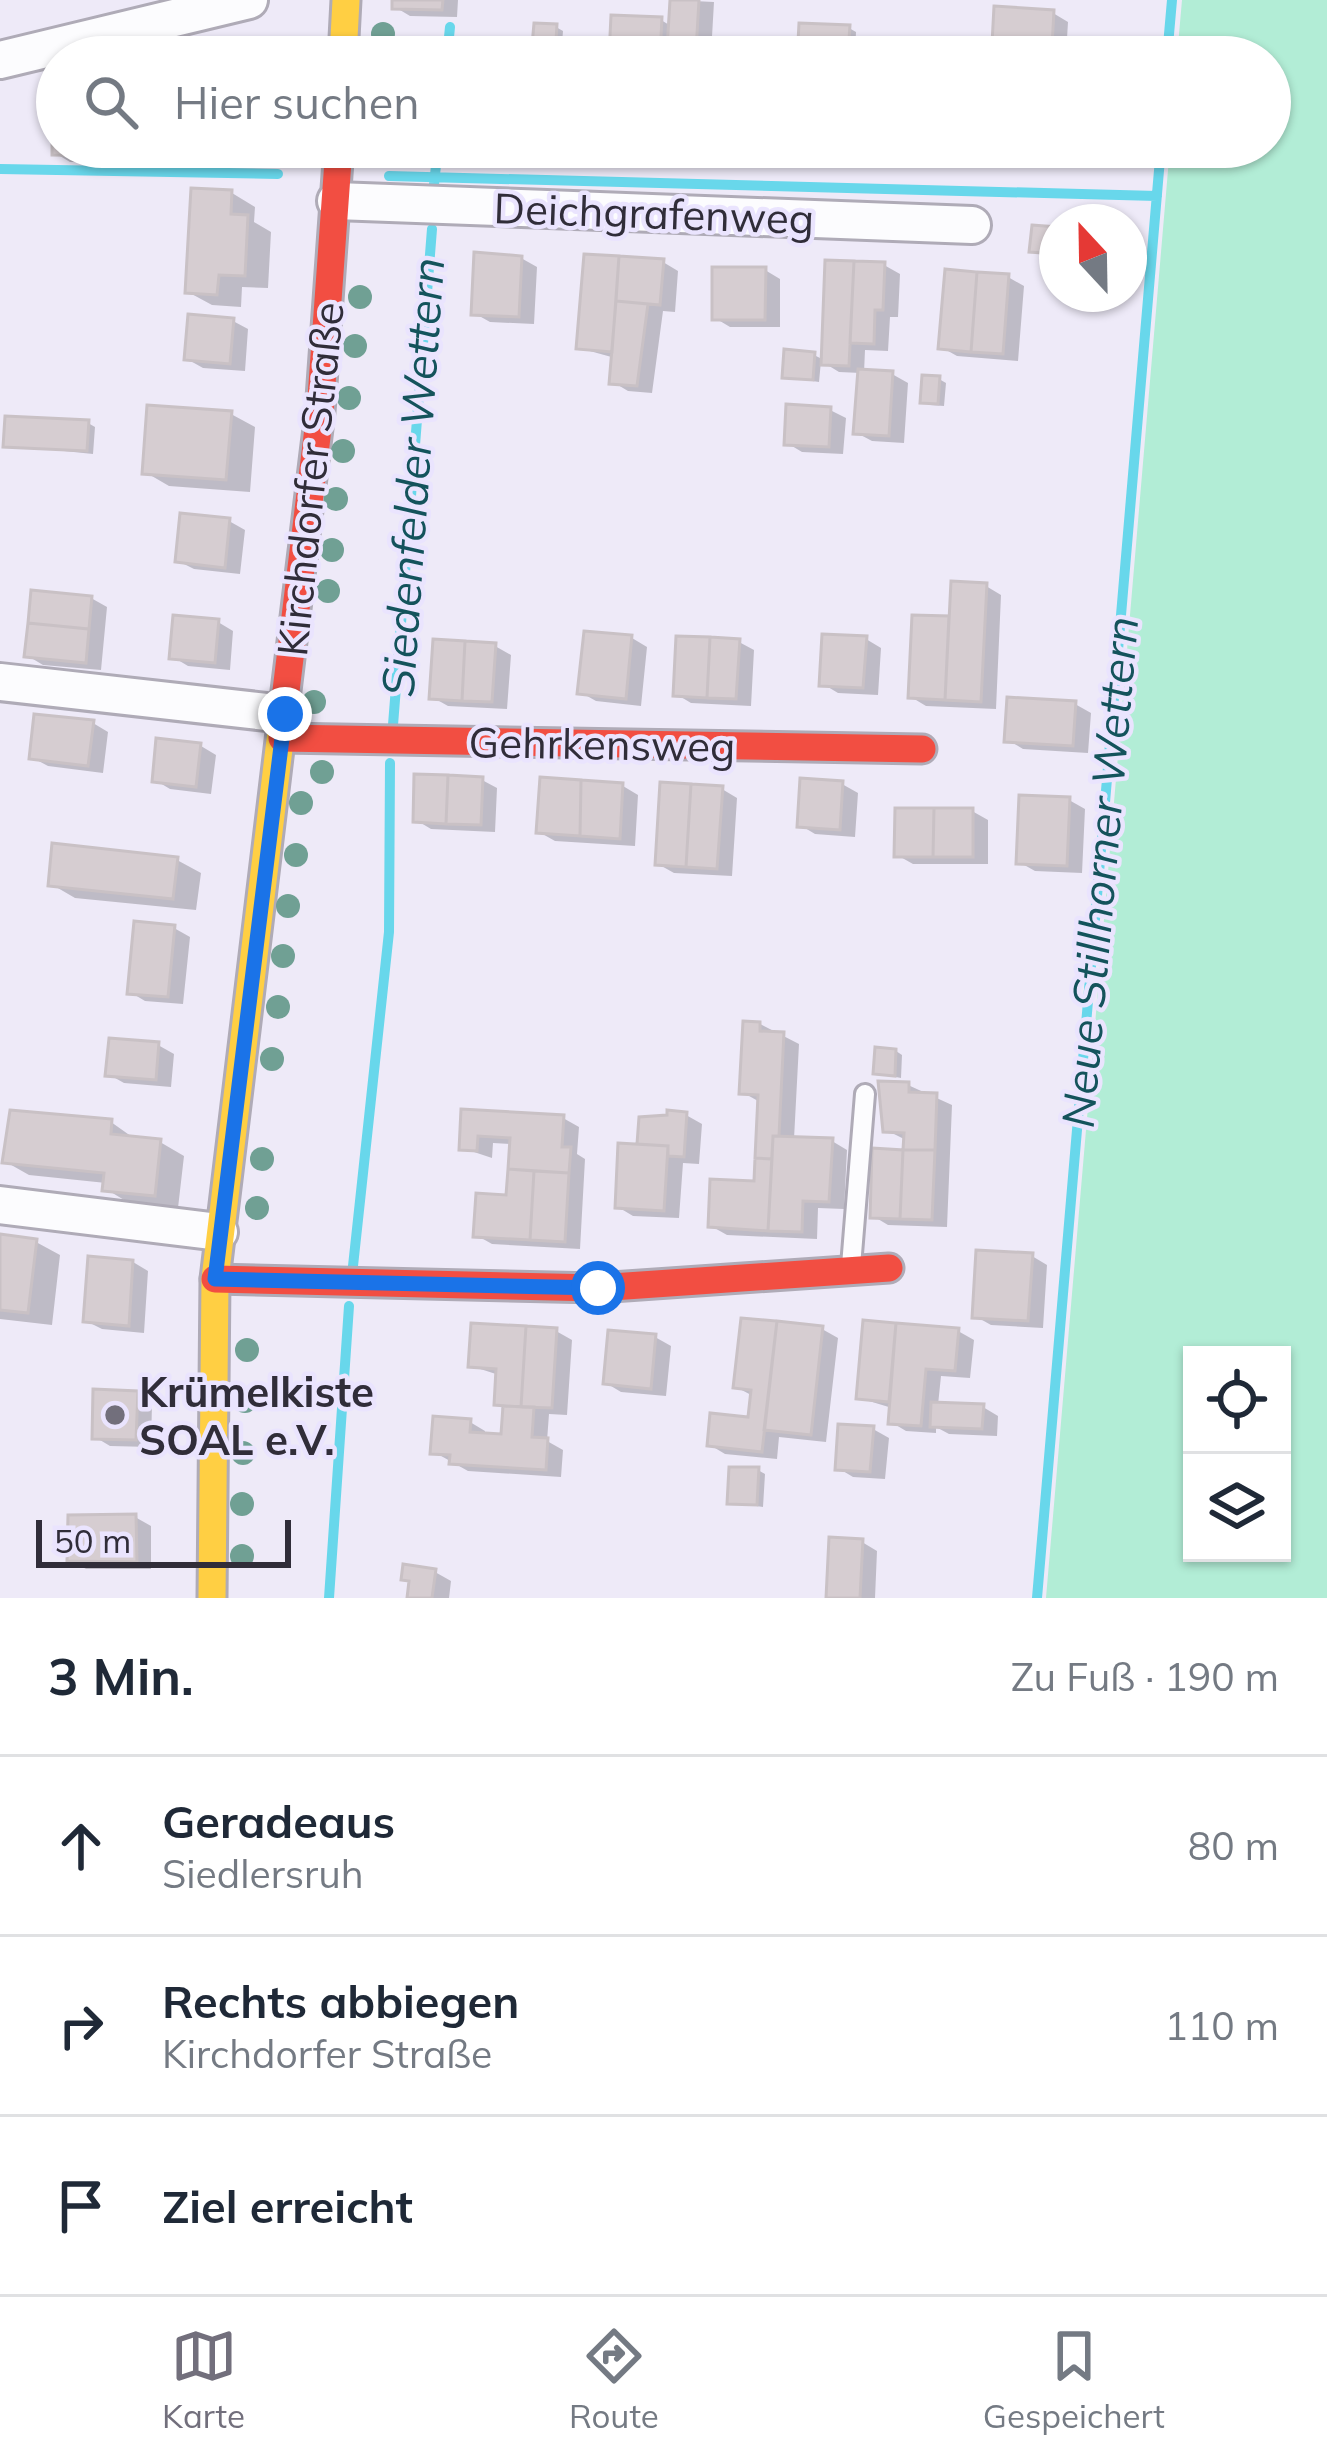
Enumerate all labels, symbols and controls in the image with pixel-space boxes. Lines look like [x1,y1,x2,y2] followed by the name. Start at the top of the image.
[36,36,1291,168] search box
[78,69,144,135] icon: search
[174,74,420,130] text: Hier suchen
[493,181,815,245] street label: Deichgrafenweg
[1039,204,1147,312] north arrow
[369,256,455,698] water label: Siedenfelder Wettern
[265,299,355,659] street label: Kirchdorfer Straße
[1049,614,1149,1130] water label: Neue Stillhorner Wettern
[258,687,312,741] route end
[468,715,736,773] street label: Gehrkensweg
[571,1261,625,1315] route start
[1183,1346,1291,1562] map controls
[1183,1346,1291,1454] button: locate
[139,1365,374,1466] place label: Krümelkiste SOAL e.V.
[102,1402,128,1428] marker: Krümelkiste SOAL e.V.
[1183,1454,1291,1562] button: layers
[36,1514,291,1567] scale bar
[54,1520,131,1561] text: 50 m
[48,1644,194,1708] text: 3 Min.
[1011,1652,1279,1701] text: Zu Fuß · 190 m
[162,1793,395,1849] text: Geradeaus
[48,1813,114,1879] icon: ahead
[1188,1821,1279,1870] text: 80 m
[162,1849,364,1898] text: Siedlersruh
[162,1973,519,2029] text: Rechts abbiegen
[48,1993,114,2059] icon: right
[1164,2001,1279,2050] text: 110 m
[162,2029,492,2078] text: Kirchdorfer Straße
[48,2173,114,2239] icon: arrive
[162,2178,413,2234] text: Ziel erreicht
[162,2323,245,2436] tab: Karte
[569,2323,659,2436] tab: Route
[983,2323,1165,2436] tab: Gespeichert

